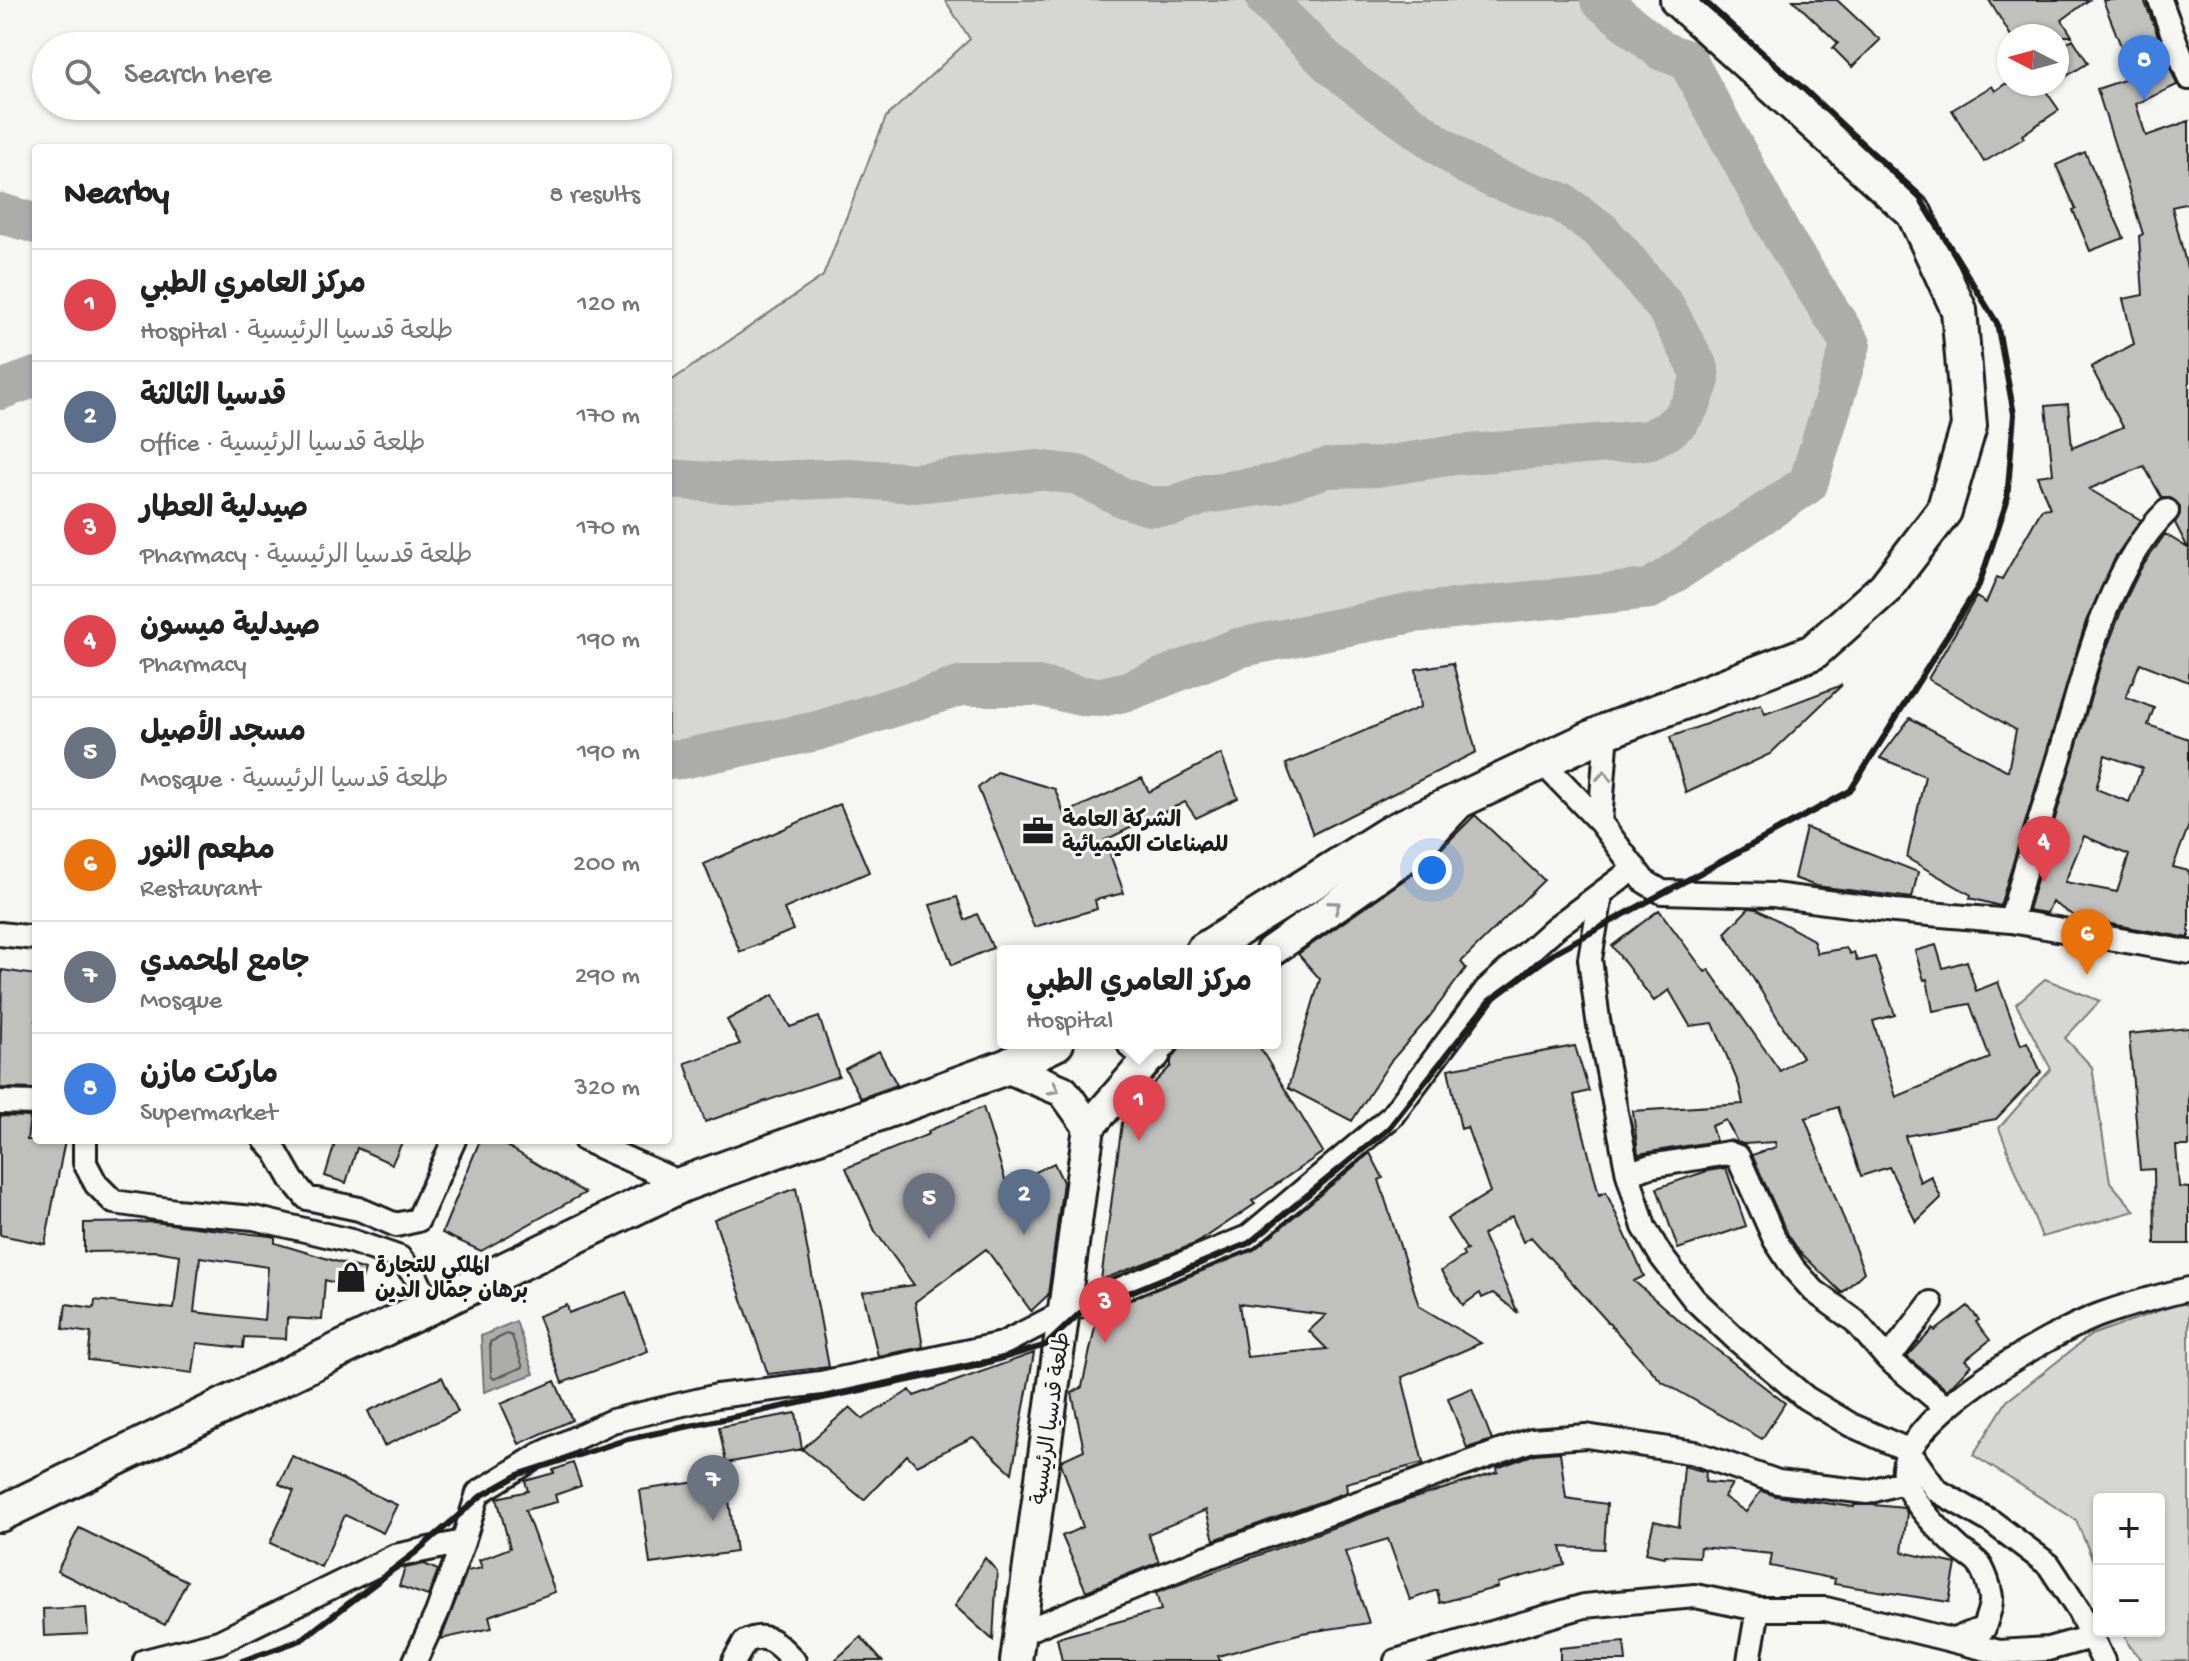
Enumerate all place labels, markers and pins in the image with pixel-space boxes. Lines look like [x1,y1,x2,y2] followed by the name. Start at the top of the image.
[2118,35,2170,101] pin: 8
[1062,808,1228,860] place label: الشركة العامة للصناعات الكيميائية
[1021,814,1055,848] office icon: الشركة العامة للصناعات الكيميائية
[2018,816,2070,882] pin: 4
[2061,909,2113,975] pin: 6
[1113,1075,1165,1141] pin: 1
[998,1169,1050,1235] pin: 2
[903,1173,955,1239] pin: 5
[375,1255,528,1306] place label: الملكي للتجارة برهان جمال الدين
[334,1260,368,1294] shop icon: الملكي للتجارة برهان جمال الدين
[1079,1277,1131,1343] pin: 3
[687,1455,739,1521] pin: 7

